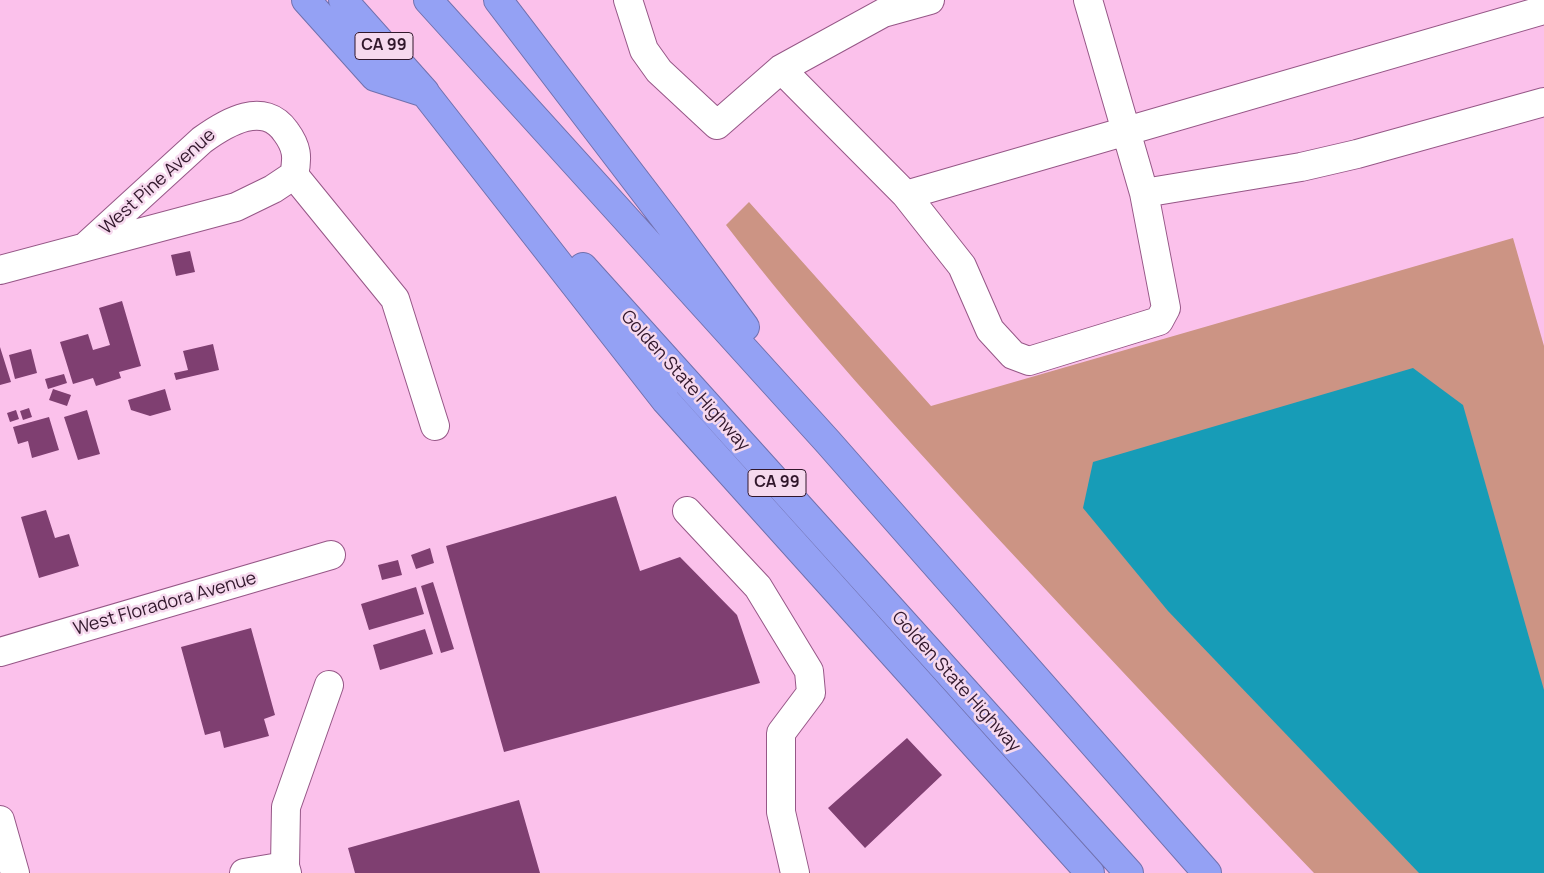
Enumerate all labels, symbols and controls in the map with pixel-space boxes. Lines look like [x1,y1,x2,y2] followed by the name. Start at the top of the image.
[355,32,413,59] road number: CA 99
[96,124,220,240] street label: West Pine Avenue
[616,306,754,456] street label: Golden State Highway
[748,469,806,496] road number: CA 99
[71,568,259,640] street label: West Floradora Avenue
[887,607,1025,757] street label: Golden State Highway

